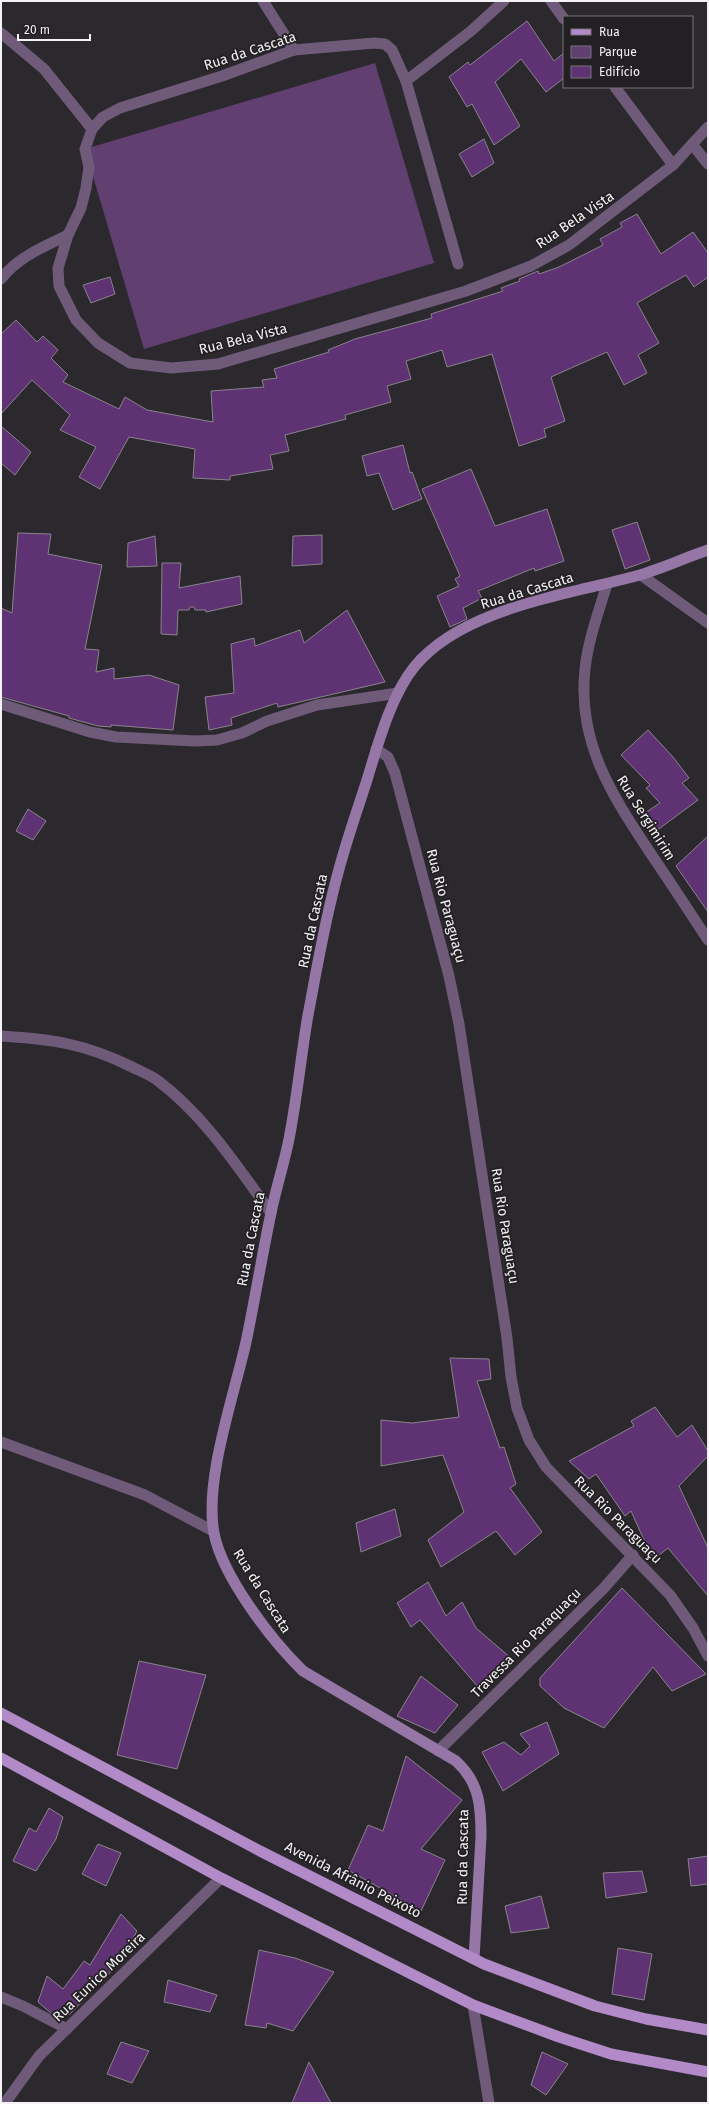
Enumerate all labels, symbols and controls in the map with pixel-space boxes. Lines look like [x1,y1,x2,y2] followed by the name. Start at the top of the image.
[18,16,90,42] scale bar
[563,16,693,88] legend
[24,23,50,37] text: 20 m
[599,25,620,39] text: Rua
[202,28,298,74] street label: Rua da Cascata
[599,45,637,59] text: Parque
[599,65,640,79] text: Edifício
[533,188,617,252] street label: Rua Bela Vista
[197,320,289,358] street label: Rua Bela Vista
[479,569,575,613] street label: Rua da Cascata
[613,772,679,864] street label: Rua Sergimirim
[423,847,469,965] street label: Rua Rio Paraguaçu
[295,872,331,970] street label: Rua da Cascata
[487,1167,523,1285] street label: Rua Rio Paraguaçu
[233,1190,269,1288] street label: Rua da Cascata
[571,1473,665,1567] street label: Rua Rio Paraguaçu
[229,1546,295,1636] street label: Rua da Cascata
[468,1585,584,1701] street label: Travessa Rio Paraquaçu
[454,1809,472,1905] street label: Rua da Cascata
[282,1838,424,1922] street label: Avenida Afrânio Peixoto
[49,1929,149,2025] street label: Rua Eunico Moreira

